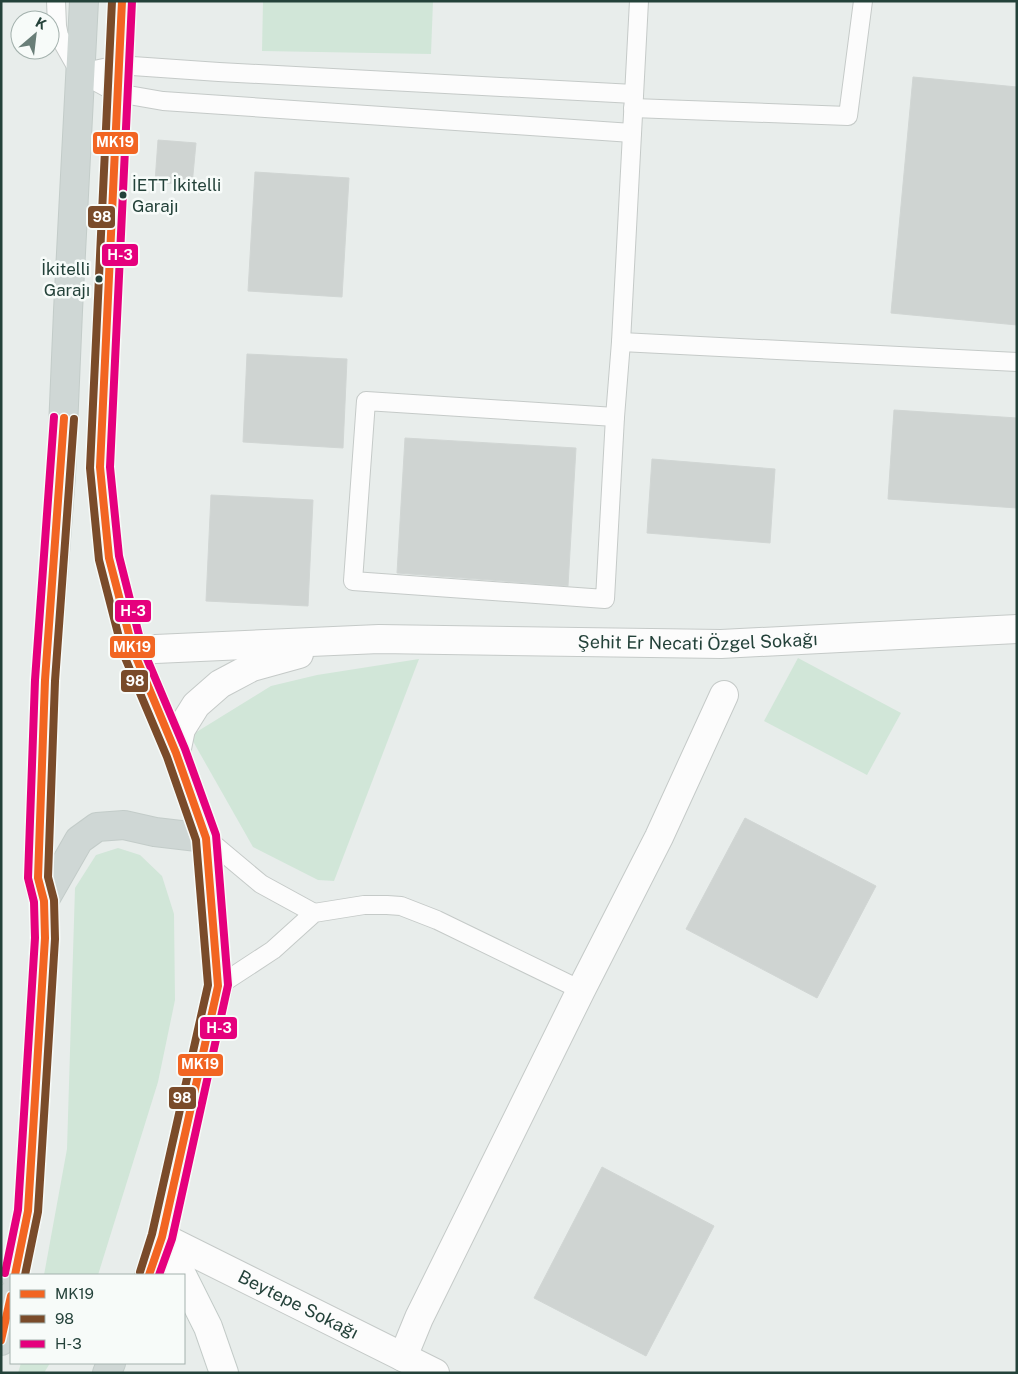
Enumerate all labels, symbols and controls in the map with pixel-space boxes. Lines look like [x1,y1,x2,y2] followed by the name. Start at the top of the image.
[10,10,60,60] north arrow
[33,14,49,33] text: K
[92,131,139,155] line badge: MK19
[96,134,134,150] text: MK19
[132,175,221,216] place label: İETT İkitelli Garajı
[118,190,128,200] marker: İETT İkitelli Garajı
[87,205,116,229] line badge: 98
[93,209,111,225] text: 98
[101,243,139,267] line badge: H-3
[107,247,133,263] text: H-3
[41,259,90,300] place label: İkitelli Garajı
[94,274,104,284] marker: İkitelli Garajı
[114,599,152,623] line badge: H-3
[120,603,146,619] text: H-3
[578,628,818,654] street label: Şehit Er Necati Özgel Sokağı
[109,635,156,659] line badge: MK19
[113,639,151,655] text: MK19
[120,669,149,693] line badge: 98
[126,673,144,689] text: 98
[199,1016,238,1040] line badge: H-3
[206,1020,232,1036] text: H-3
[177,1053,224,1077] line badge: MK19
[181,1056,219,1072] text: MK19
[168,1086,197,1110] line badge: 98
[173,1090,191,1106] text: 98
[235,1266,362,1343] street label: Beytepe Sokağı
[10,1274,185,1364] legend
[55,1285,94,1302] text: MK19
[55,1310,74,1327] text: 98
[55,1335,82,1352] text: H-3

